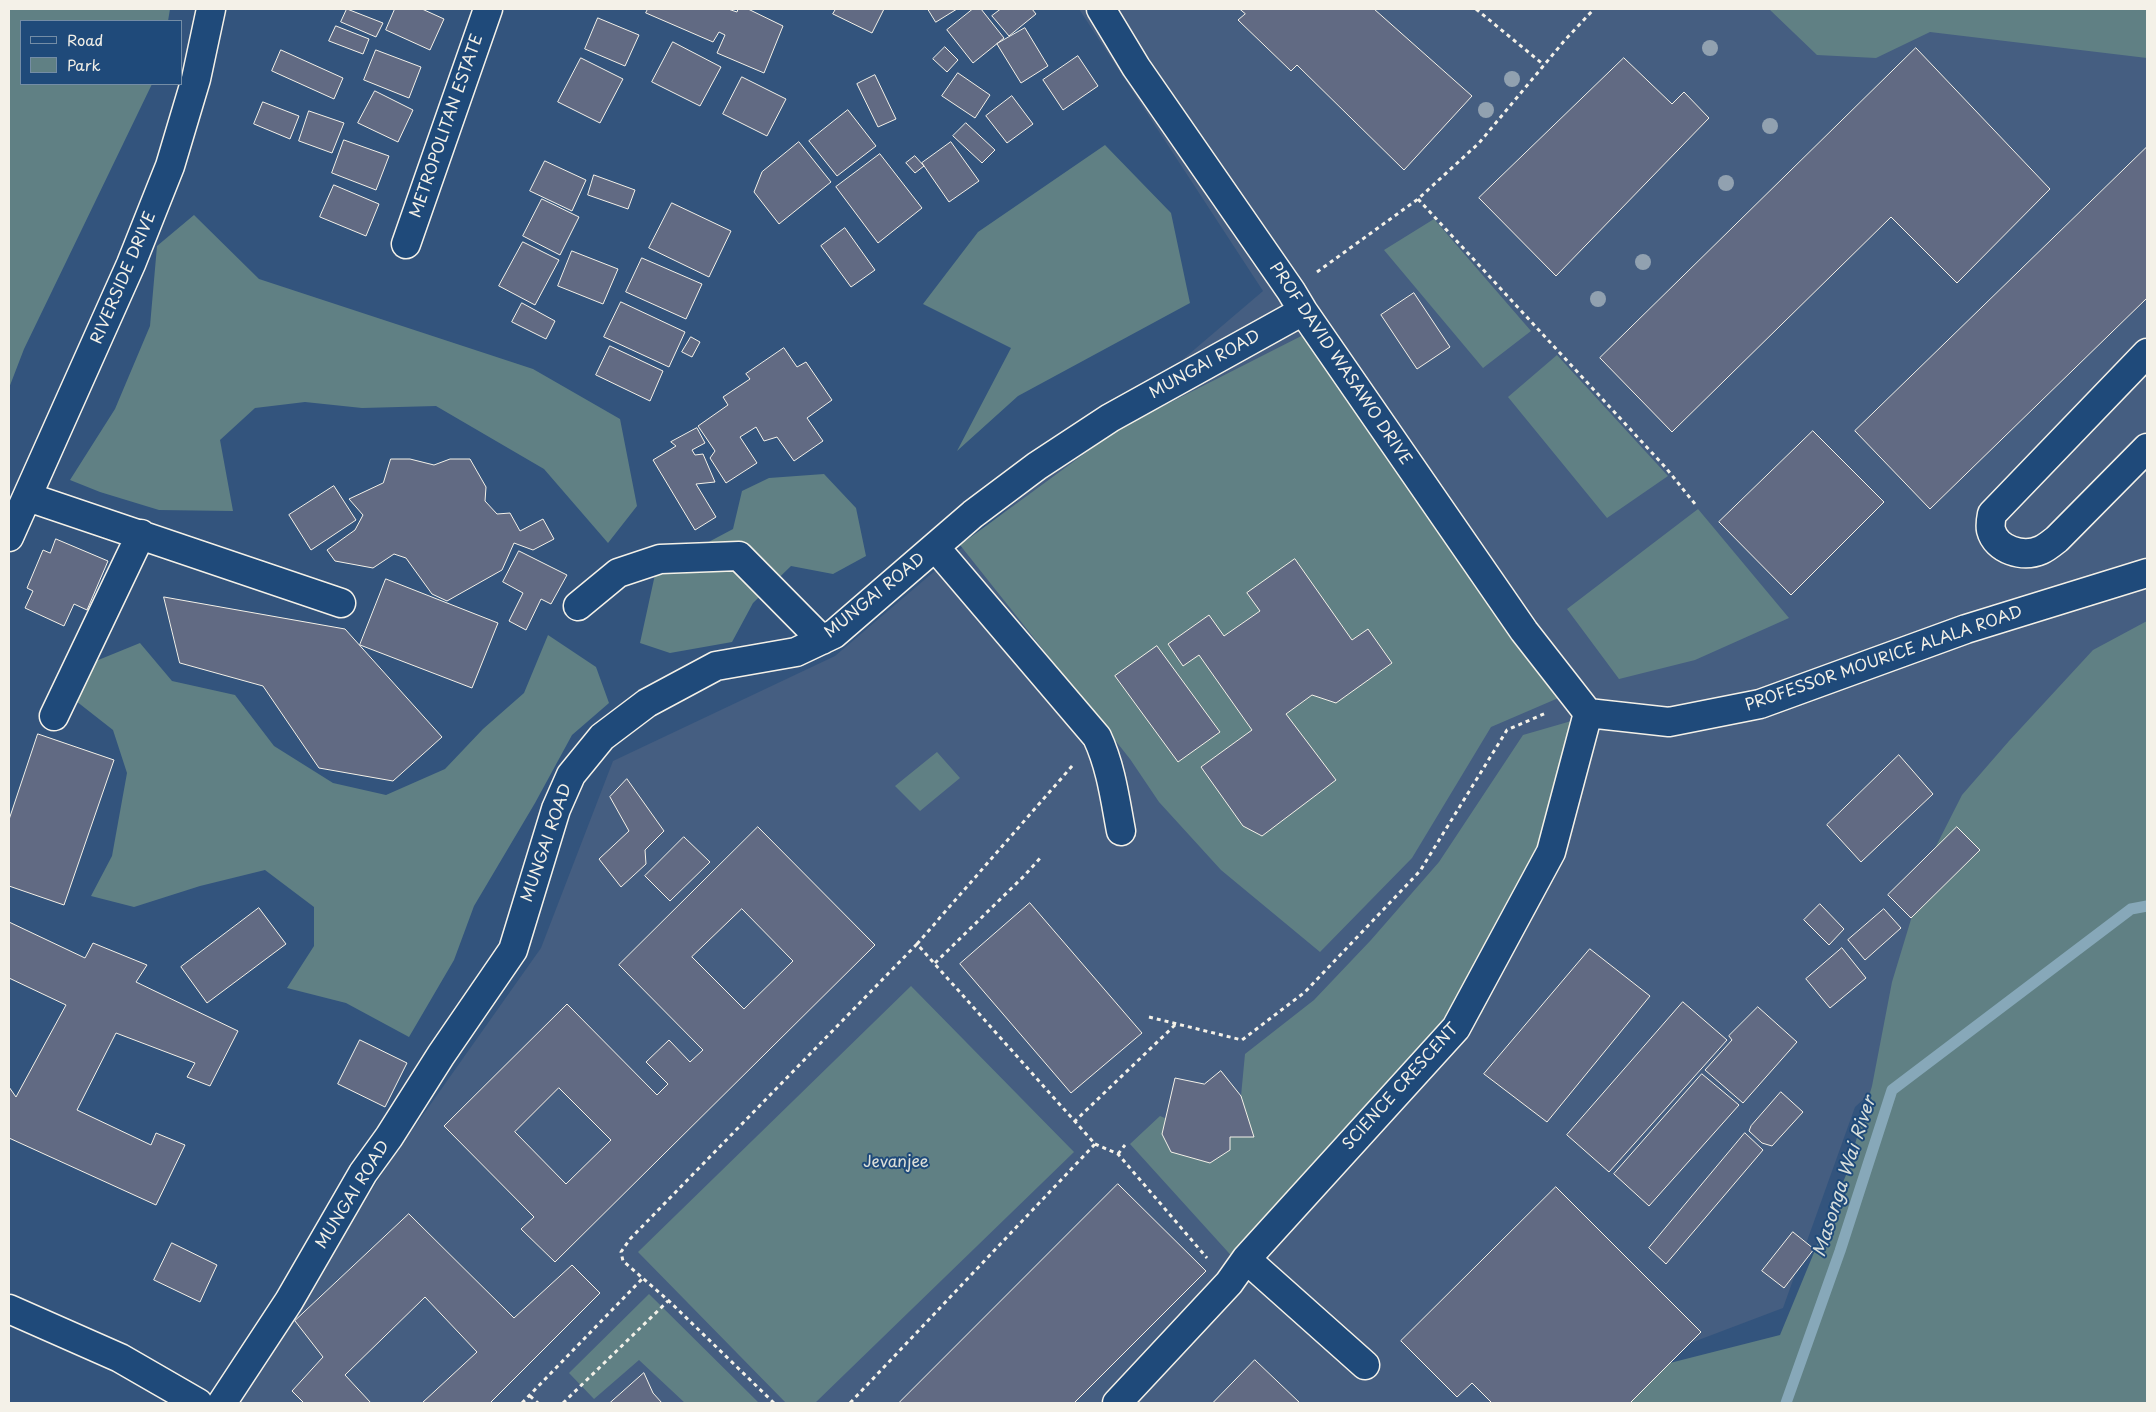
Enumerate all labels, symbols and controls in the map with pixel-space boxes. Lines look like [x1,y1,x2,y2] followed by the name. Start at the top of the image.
[20,20,182,85] legend
[67,28,103,51] text: Road
[407,32,487,220] street label: METROPOLITAN ESTATE
[67,53,101,76] text: Park
[87,209,161,347] street label: RIVERSIDE DRIVE
[1265,259,1415,469] street label: PROF DAVID WASAWO DRIVE
[1146,327,1264,403] street label: MUNGAI ROAD
[821,550,929,642] street label: MUNGAI ROAD
[1743,602,2025,716] street label: PROFESSOR MOURICE ALALA ROAD
[518,781,576,905] street label: MUNGAI ROAD
[1339,1020,1463,1154] street label: SCIENCE CRESCENT
[1809,1094,1881,1260] water label: Masonga Wai River
[312,1137,394,1253] street label: MUNGAI ROAD
[863,1153,929,1173] park label: Jevanjee

